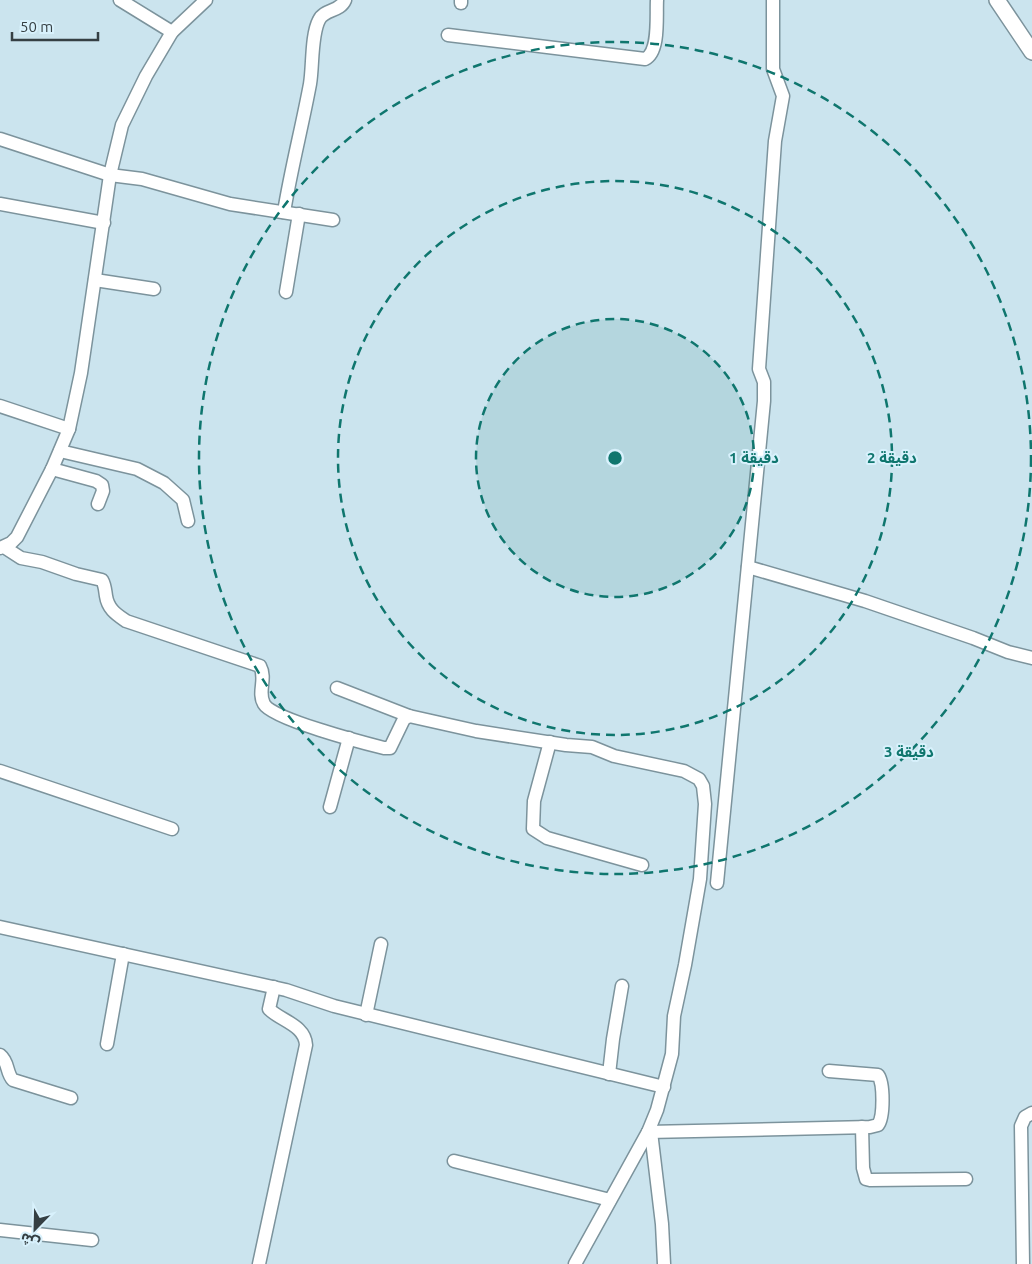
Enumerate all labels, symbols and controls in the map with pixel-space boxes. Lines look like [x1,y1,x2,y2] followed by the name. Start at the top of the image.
[12,10,99,42] scale bar
[20,18,53,35] text: 50 m
[606,449,624,467] centre of rings
[729,449,779,466] text: 1 دقيقة
[867,449,917,466] text: 2 دقيقة
[884,743,934,760] text: 3 دقيقة
[10,1204,60,1254] north arrow
[18,1230,42,1252] text: ش

